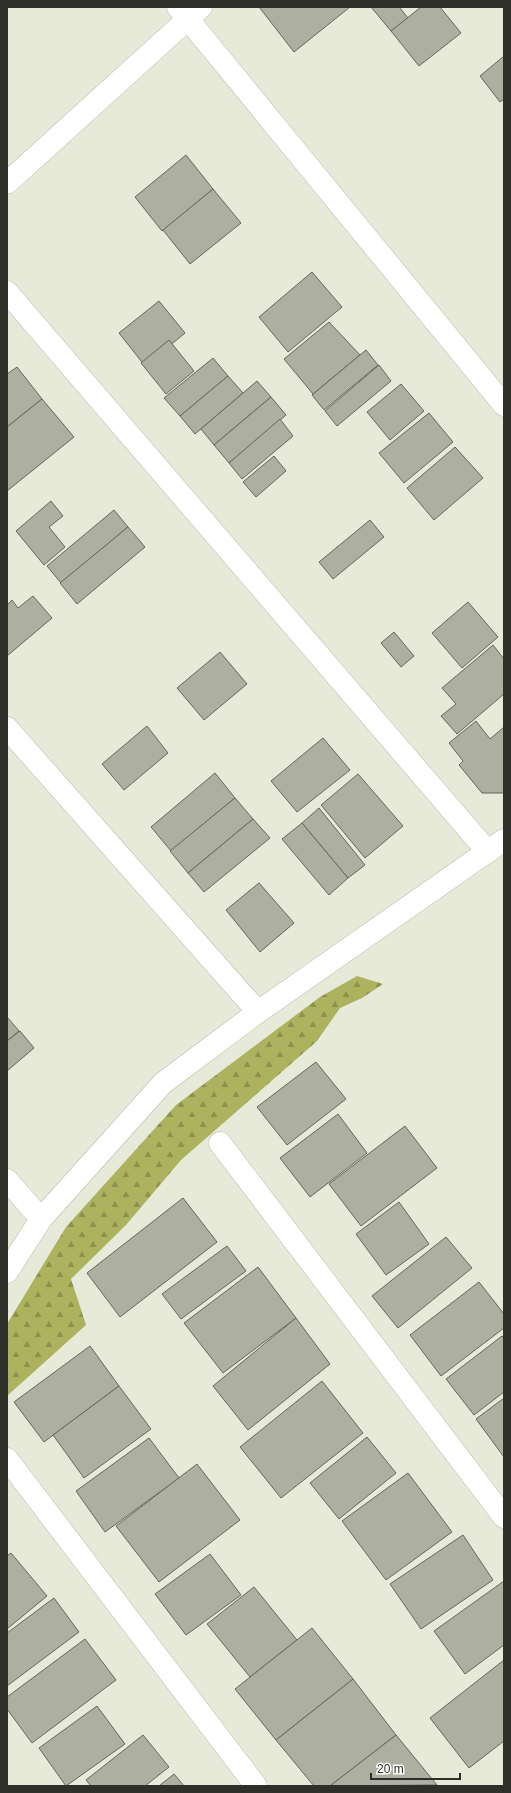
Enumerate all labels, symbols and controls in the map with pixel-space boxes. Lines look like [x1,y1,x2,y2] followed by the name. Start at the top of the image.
[371,1755,460,1781] scale bar
[377,1762,404,1776] text: 20 m

